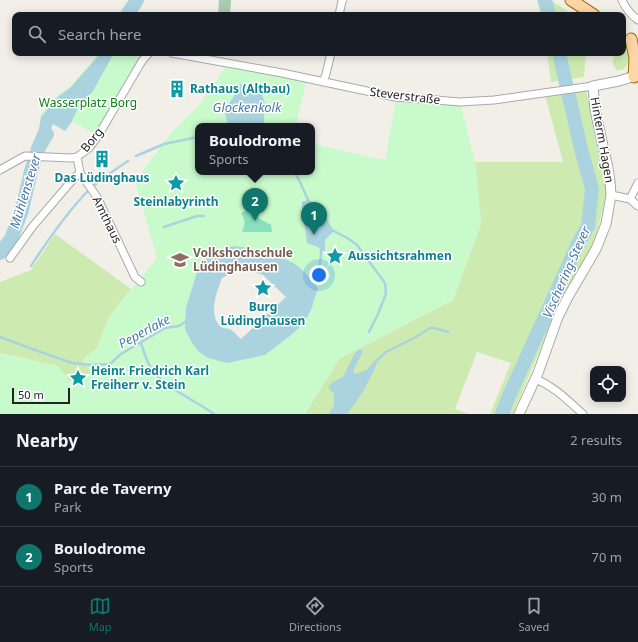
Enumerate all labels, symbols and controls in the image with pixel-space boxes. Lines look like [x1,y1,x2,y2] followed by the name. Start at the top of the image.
[12,12,626,56] search box
[26,23,48,45] icon: search
[58,24,141,44] text: Search here
[167,79,187,99] building icon: Rathaus (Altbau)
[190,80,290,97] place label: Rathaus (Altbau)
[369,83,442,108] street label: Steverstraße
[39,94,137,111] park label: Wasserplatz Borg
[587,96,618,184] street label: Hinterm Hagen
[213,98,282,116] water label: Glockenkolk
[195,123,315,175] popup
[76,124,107,156] street label: Borg
[209,130,301,150] text: Boulodrome
[92,149,112,169] building icon: Das Lüdinghaus
[209,150,248,168] text: Sports
[5,151,45,231] water label: Mühlenstever
[55,169,150,186] place label: Das Lüdinghaus
[166,173,186,193] place icon: Steinlabyrinth
[242,188,268,221] pin: 2
[89,193,126,246] street label: Amthaus
[133,193,219,210] place label: Steinlabyrinth
[301,202,327,235] pin: 1
[538,223,595,321] water label: Vischering-Stever
[193,244,293,275] place label: Volkshochschule Lüdinghausen
[325,246,345,266] place icon: Aussichtsrahmen
[348,247,452,264] place label: Aussichtsrahmen
[170,250,190,270] school or university icon: Volkshochschule Lüdinghausen
[309,265,329,285] your location
[253,278,273,298] place icon: Burg Lüdinghausen
[221,298,305,329] place label: Burg Lüdinghausen
[115,310,174,352] water label: Peperlake
[91,362,209,393] place label: Heinr. Friedrich Karl Freiherr v. Stein
[590,366,626,402] map controls
[590,366,626,402] button: locate
[68,368,88,388] place icon: Heinr. Friedrich Karl Freiherr v. Stein
[12,386,70,405] scale bar
[18,387,44,402] text: 50 m
[16,429,78,452] text: Nearby
[570,431,622,449] text: 2 results
[54,478,172,498] text: Parc de Taverny
[25,488,33,506] text: 1
[592,488,622,506] text: 30 m
[54,498,81,516] text: Park
[54,538,146,558] text: Boulodrome
[25,548,33,566] text: 2
[592,548,622,566] text: 70 m
[54,558,93,576] text: Sports
[89,595,112,634] tab: Map
[289,595,341,634] tab: Directions
[519,595,549,634] tab: Saved

